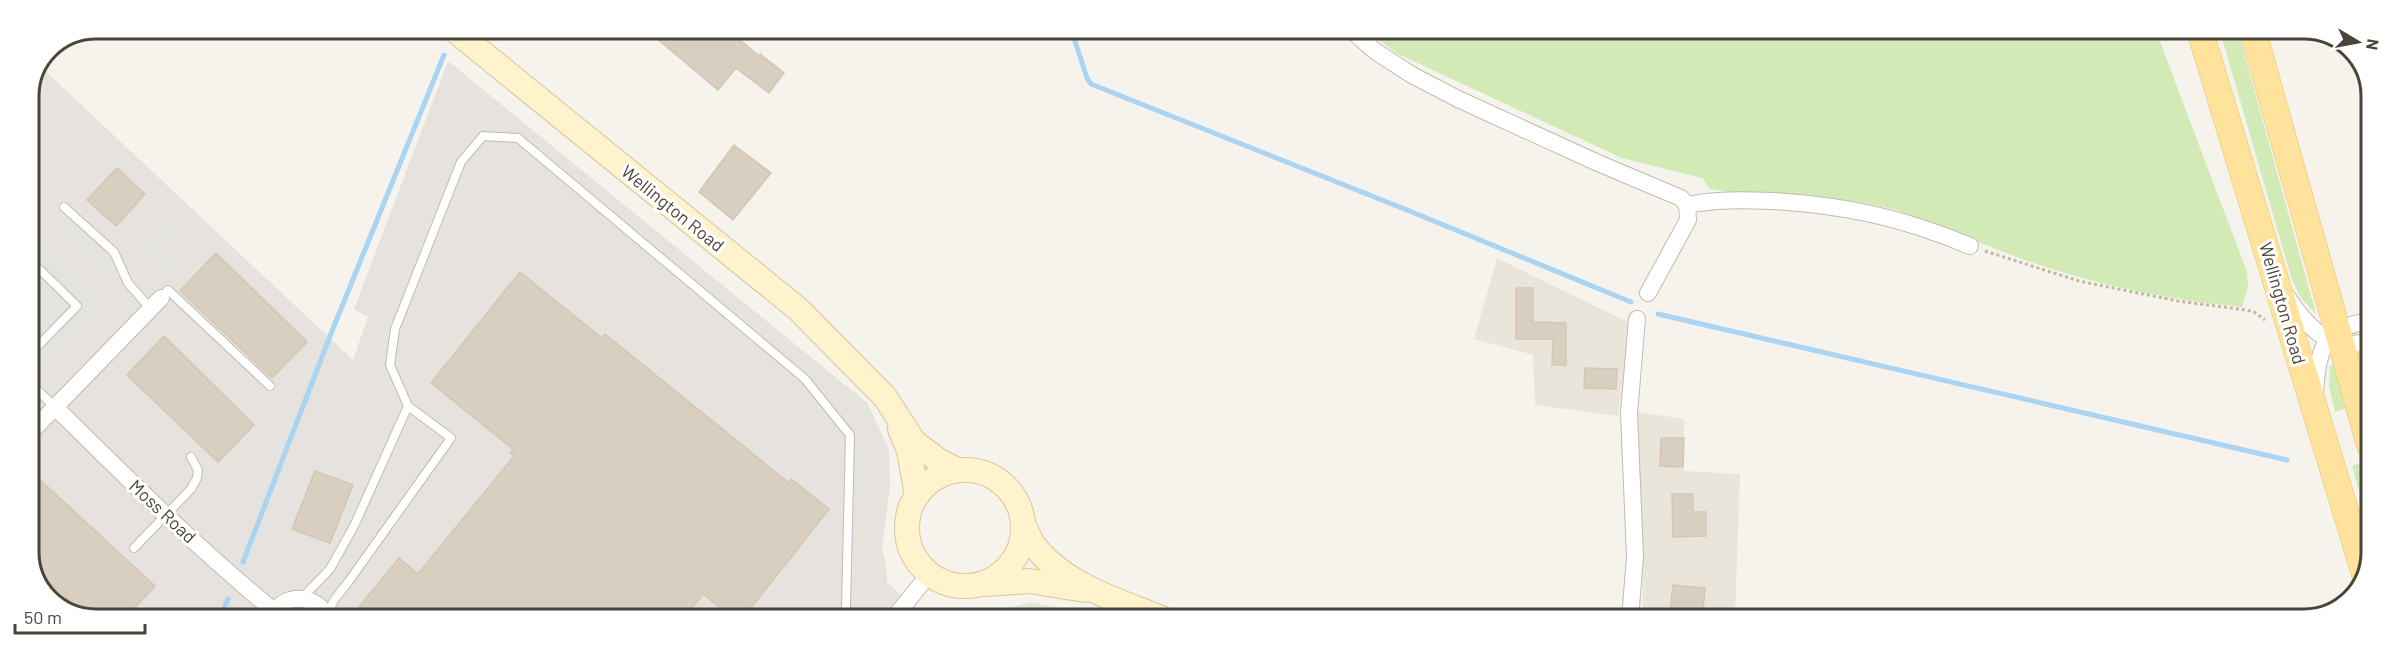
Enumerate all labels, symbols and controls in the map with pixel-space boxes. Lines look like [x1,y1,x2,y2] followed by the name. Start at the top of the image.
[2328,12,2388,72] north arrow
[2363,38,2384,52] text: N
[617,160,729,256] street label: Wellington Road
[2255,239,2311,367] street label: Wellington Road
[125,475,201,547] street label: Moss Road
[15,597,146,635] scale bar
[24,606,62,628] text: 50 m

